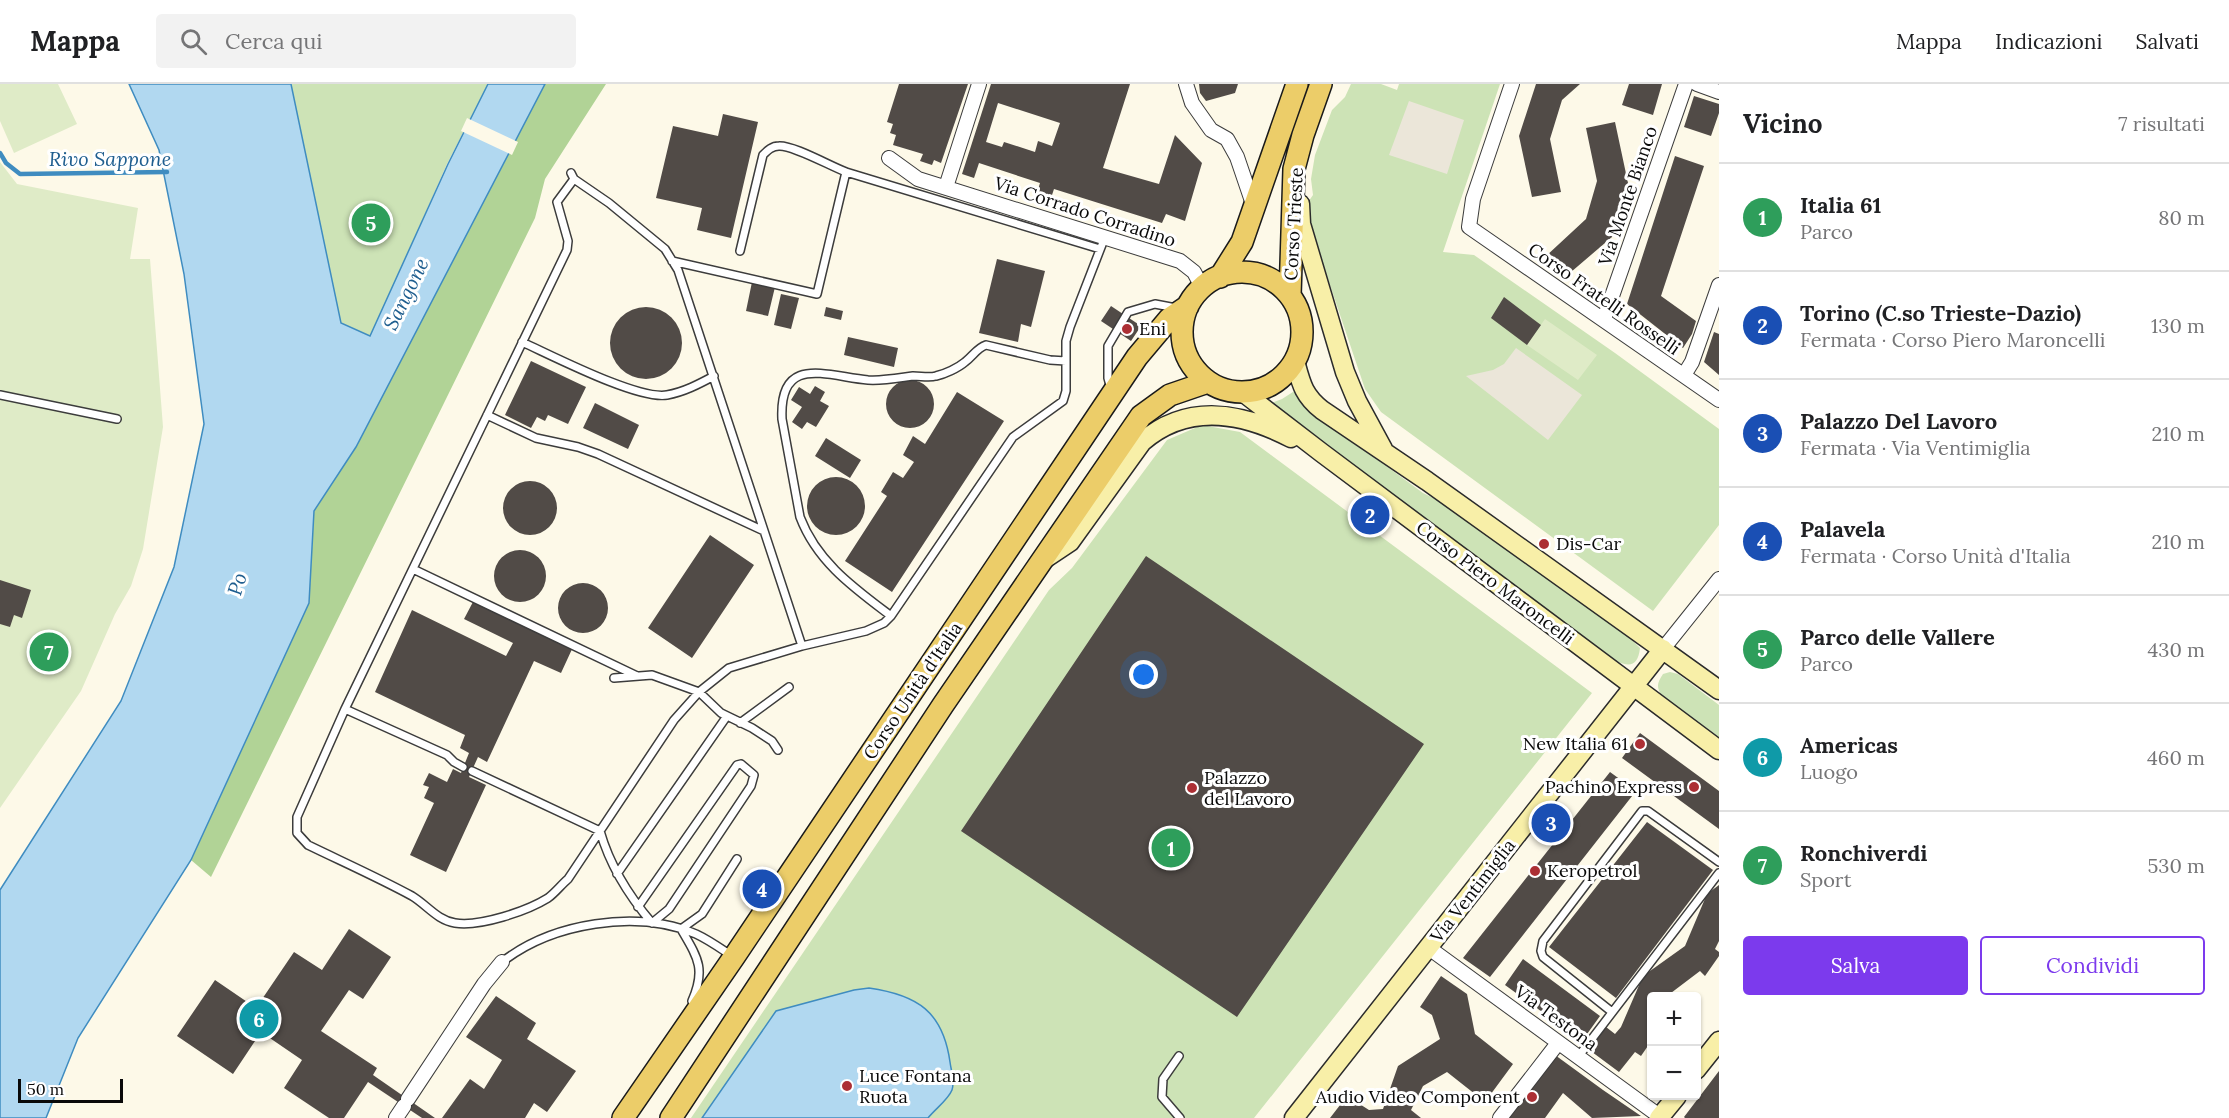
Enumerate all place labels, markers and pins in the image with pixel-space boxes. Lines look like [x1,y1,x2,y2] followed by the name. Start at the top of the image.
[352,200,391,246] pin: 5
[1139,317,1166,340] place label: Eni
[1120,322,1134,336] marker: Eni
[1350,492,1390,538] pin: 2
[1556,532,1621,555] place label: Dis-Car
[1537,537,1551,551] marker: Dis-Car
[29,630,68,674] pin: 7
[1523,732,1628,755] place label: New Italia 61
[1633,737,1647,751] marker: New Italia 61
[1204,766,1292,810] place label: Palazzo del Lavoro
[1545,775,1682,798] place label: Pachino Express
[1687,780,1701,794] marker: Pachino Express
[1185,781,1199,795] marker: Palazzo del Lavoro
[1532,800,1570,846] pin: 3
[1152,826,1190,870] pin: 1
[1547,859,1638,882] place label: Keropetrol
[1528,864,1542,878] marker: Keropetrol
[742,866,782,912] pin: 4
[240,996,278,1042] pin: 6
[859,1064,971,1108] place label: Luce Fontana Ruota
[840,1079,854,1093] marker: Luce Fontana Ruota
[1315,1085,1520,1108] place label: Audio Video Component
[1525,1090,1539,1104] marker: Audio Video Component

